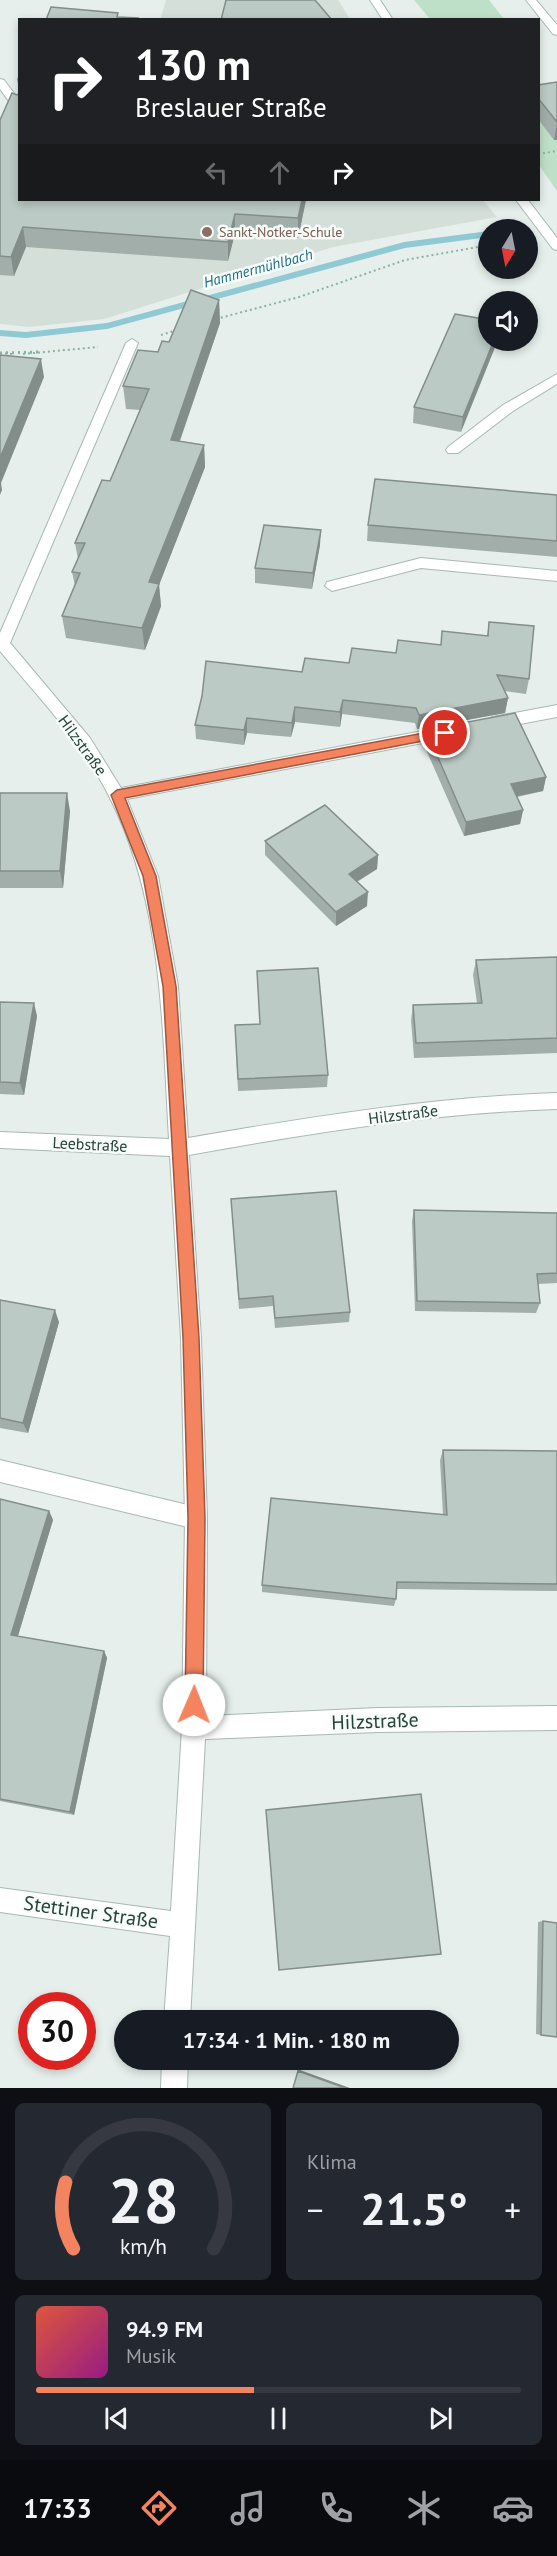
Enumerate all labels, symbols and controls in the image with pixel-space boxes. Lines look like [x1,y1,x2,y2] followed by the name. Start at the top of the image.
[135,37,251,92] text: 130 m
[36,42,114,120] icon: right
[135,90,327,124] text: Breslauer Straße
[200,156,233,189] icon: left
[263,156,296,189] icon: ahead
[326,156,359,189] icon: right
[478,219,538,279] north arrow
[478,219,538,351] map controls
[219,223,342,241] place label: Sankt-Notker-Schule
[200,225,214,239] marker: Sankt-Notker-Schule
[201,244,315,292] water label: Hammermühlbach
[478,291,538,351] button: sound
[419,707,470,758] pin
[54,711,112,779] street label: Hilzstraße
[428,716,461,749] icon: arrive
[367,1100,439,1128] street label: Hilzstraße
[52,1132,128,1156] street label: Leebstraße
[162,1673,226,1737] position arrow
[331,1706,419,1736] street label: Hilzstraße
[22,1890,160,1934] street label: Stettiner Straße
[18,1992,96,2070] speed limit sign: 30
[183,2026,390,2054] text: 17:34 · 1 Min. · 180 m
[307,2149,357,2175] text: Klima
[108,2159,178,2240] text: 28
[360,2179,468,2237] text: 21.5°
[307,2188,324,2231] text: −
[504,2188,521,2231] text: +
[119,2232,166,2260] text: km/h
[126,2315,203,2343] text: 94.9 FM
[126,2343,176,2369] text: Musik
[100,2402,133,2435] icon: previous
[262,2402,295,2435] icon: pause
[424,2402,457,2435] icon: next
[138,2487,180,2529] icon: directions
[227,2487,269,2529] icon: music
[315,2487,357,2529] icon: phone
[403,2487,445,2529] icon: climate
[492,2487,534,2529] icon: car
[23,2491,92,2525] text: 17:33

